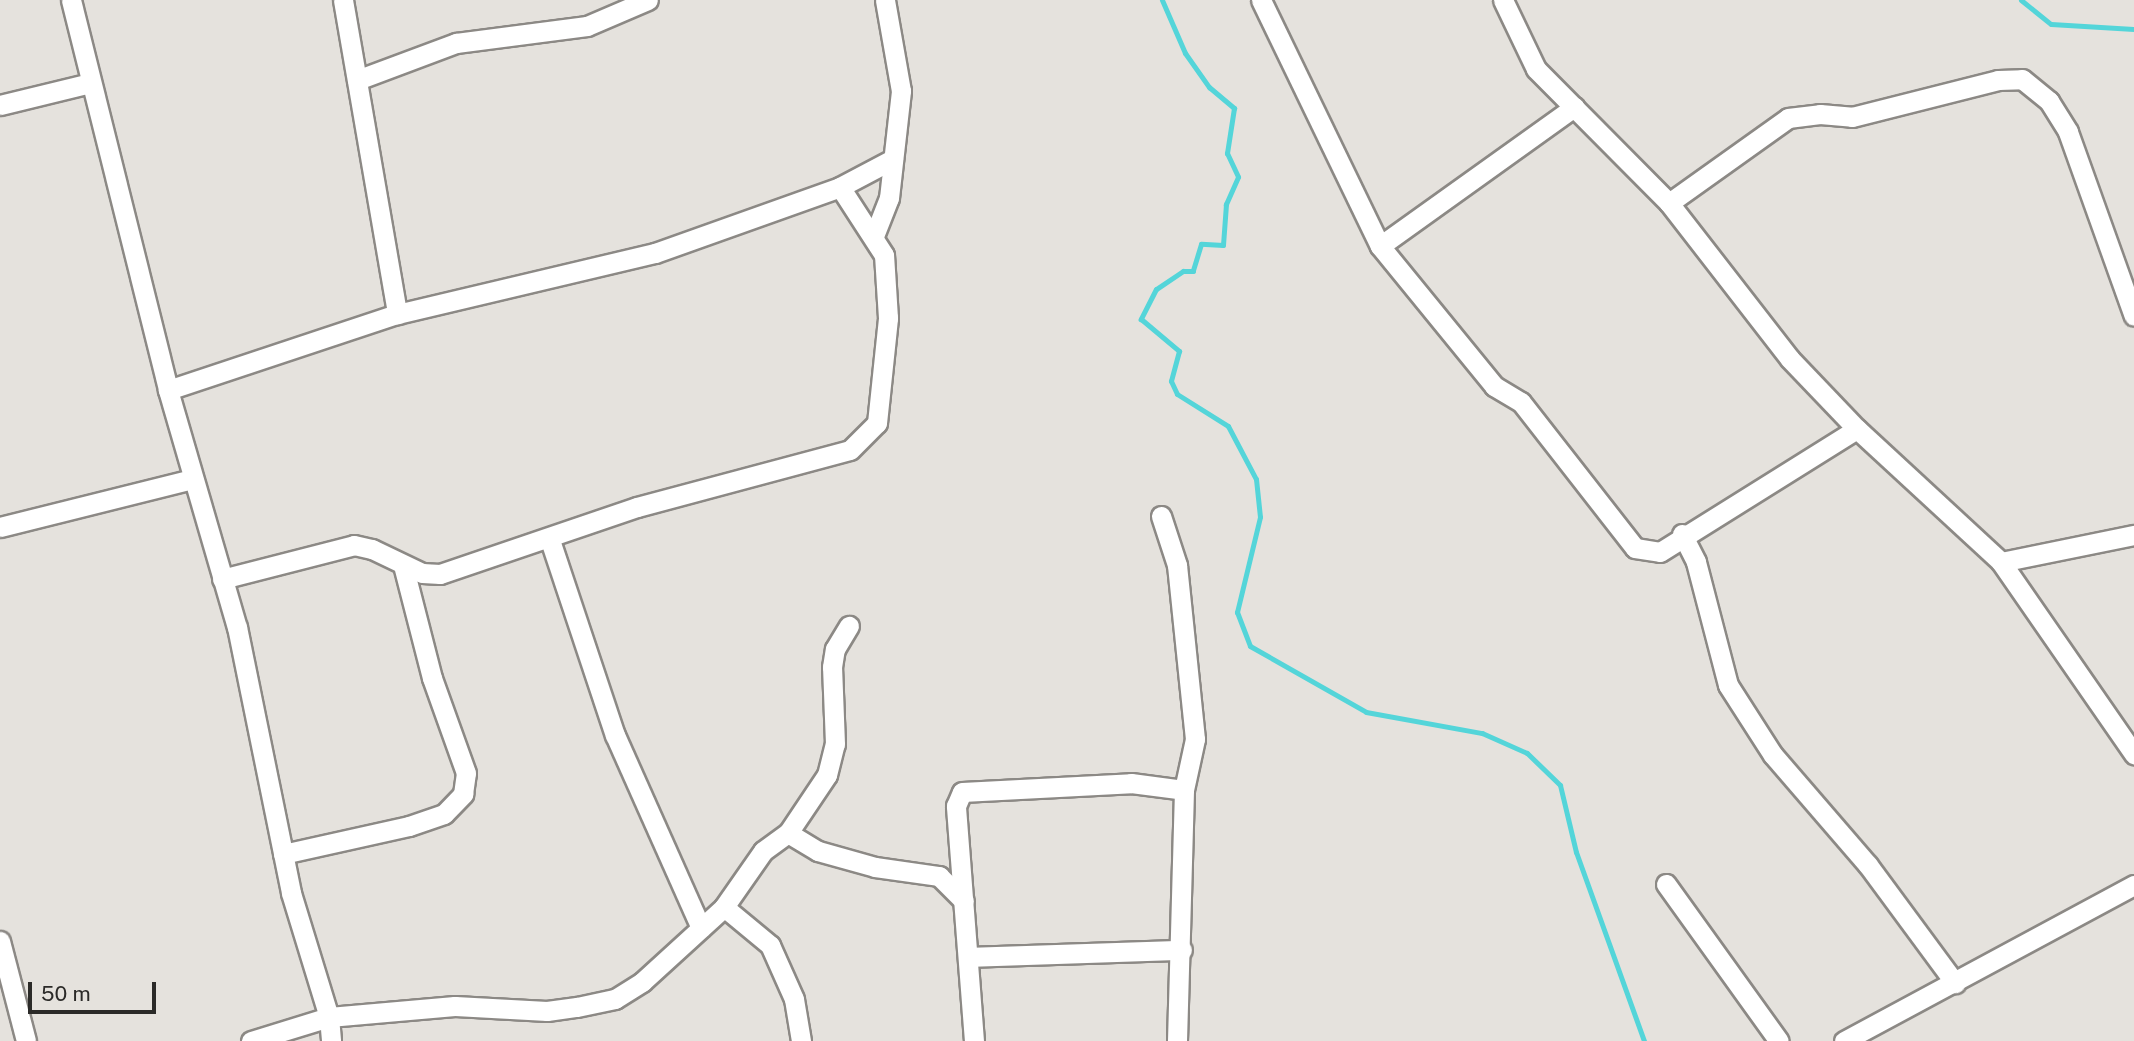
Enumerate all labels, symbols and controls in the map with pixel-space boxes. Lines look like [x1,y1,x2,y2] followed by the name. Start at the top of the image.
[32,968,159,1012] scale bar
[41,981,91,1006] text: 50 m

